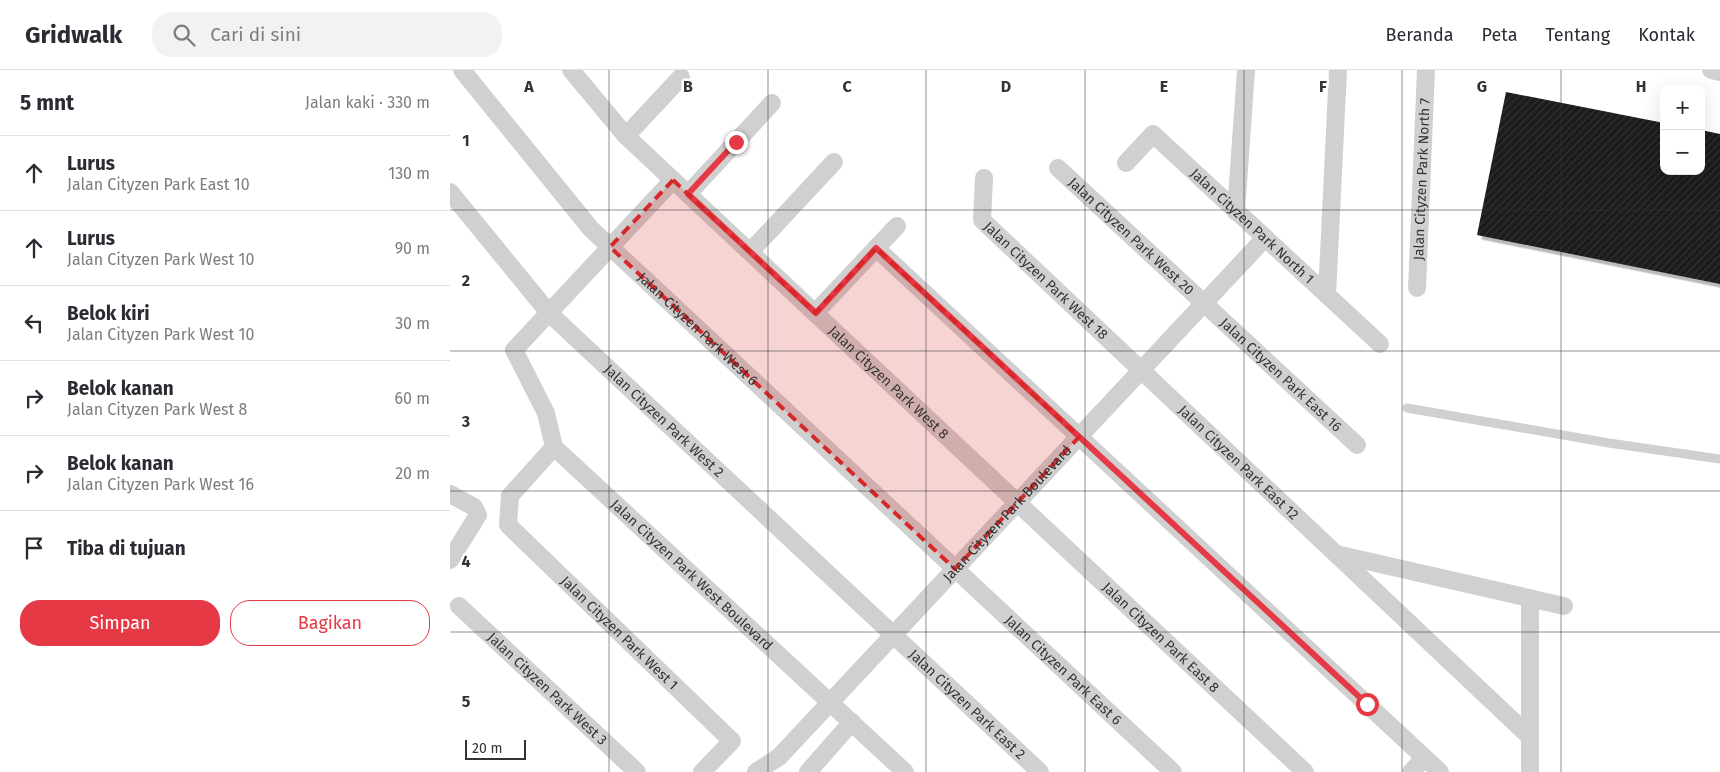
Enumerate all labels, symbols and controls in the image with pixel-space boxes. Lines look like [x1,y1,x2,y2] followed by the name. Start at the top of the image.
[152,12,502,57] search box
[25,21,122,49] text: Gridwalk
[170,21,198,49] icon: search
[210,23,301,46] text: Cari di sini
[1386,24,1454,46] text: Beranda
[1482,24,1517,46] text: Peta
[1545,24,1610,46] text: Tentang
[1638,24,1695,46] text: Kontak
[523,77,534,96] text: A
[683,77,693,96] text: B
[842,77,852,96] text: C
[1001,77,1011,96] text: D
[1160,77,1168,96] text: E
[1319,77,1327,96] text: F
[1477,77,1487,96] text: G
[1636,77,1646,96] text: H
[1660,85,1705,175] map controls
[1660,85,1705,130] button: +
[20,90,74,116] text: 5 mnt
[305,93,430,112] text: Jalan kaki · 330 m
[1410,98,1434,261] street label: Jalan Cityzen Park North 7
[1660,130,1705,175] button: −
[462,131,470,150] text: 1
[725,131,748,154] route end
[67,152,115,175] text: Lurus
[20,159,48,187] icon: ahead
[388,164,430,183] text: 130 m
[1187,165,1317,288] street label: Jalan Cityzen Park North 1
[1065,174,1197,299] street label: Jalan Cityzen Park West 20
[67,175,250,194] text: Jalan Cityzen Park East 10
[980,218,1111,343] street label: Jalan Cityzen Park West 18
[67,227,115,250] text: Lurus
[20,234,48,262] icon: ahead
[395,239,430,258] text: 90 m
[67,250,254,269] text: Jalan Cityzen Park West 10
[634,269,761,389] street label: Jalan Cityzen Park West 6
[462,271,470,290] text: 2
[67,302,150,325] text: Belok kiri
[20,309,48,337] icon: left
[395,314,430,333] text: 30 m
[1216,314,1345,435] street label: Jalan Cityzen Park East 16
[825,322,952,443] street label: Jalan Cityzen Park West 8
[67,325,254,344] text: Jalan Cityzen Park West 10
[601,361,727,481] street label: Jalan Cityzen Park West 2
[67,377,174,400] text: Belok kanan
[20,384,48,412] icon: right
[395,389,430,408] text: 60 m
[67,400,247,419] text: Jalan Cityzen Park West 8
[1175,402,1302,523] street label: Jalan Cityzen Park East 12
[461,412,470,431] text: 3
[940,442,1075,585] street label: Jalan Cityzen Park Boulevard
[67,452,174,475] text: Belok kanan
[20,459,48,487] icon: right
[395,464,430,483] text: 20 m
[67,475,254,494] text: Jalan Cityzen Park West 16
[607,496,776,654] street label: Jalan Cityzen Park West Boulevard
[20,534,48,562] icon: arrive
[67,537,186,560] text: Tiba di tujuan
[461,552,471,571] text: 4
[557,573,681,693] street label: Jalan Cityzen Park West 1
[1099,579,1223,696] street label: Jalan Cityzen Park East 8
[20,600,220,646] button: Simpan
[230,600,430,646] button: Bagikan
[1001,612,1125,729] street label: Jalan Cityzen Park East 6
[484,629,610,749] street label: Jalan Cityzen Park West 3
[905,646,1029,763] street label: Jalan Cityzen Park East 2
[462,692,471,711] text: 5
[1356,693,1379,716] route start
[465,737,526,760] scale bar
[472,740,502,757] text: 20 m

